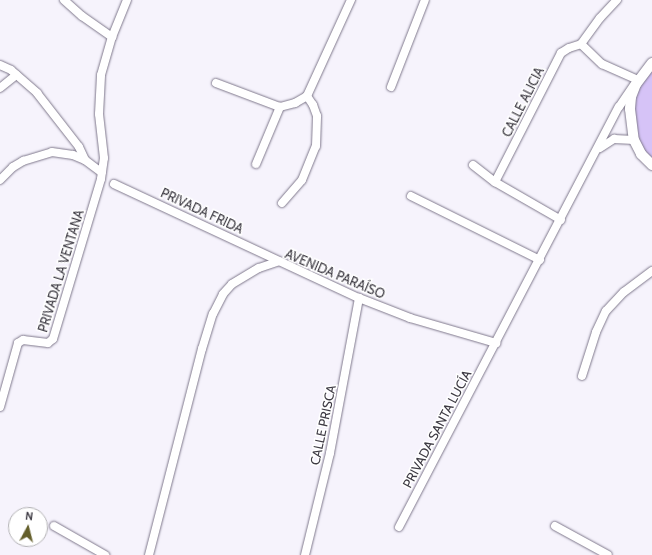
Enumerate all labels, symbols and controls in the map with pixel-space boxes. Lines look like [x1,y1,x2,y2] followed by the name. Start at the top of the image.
[499,64,547,140] street label: CALLE ALICIA
[158,185,246,237] street label: PRIVADA FRIDA
[35,208,87,334] street label: PRIVADA LA VENTANA
[283,246,387,302] street label: AVENIDA PARAÍSO
[399,367,475,491] street label: PRIVADA SANTA LUCÍA
[307,384,339,466] street label: CALLE PRISCA
[8,507,48,547] north arrow
[25,509,34,524] text: N

